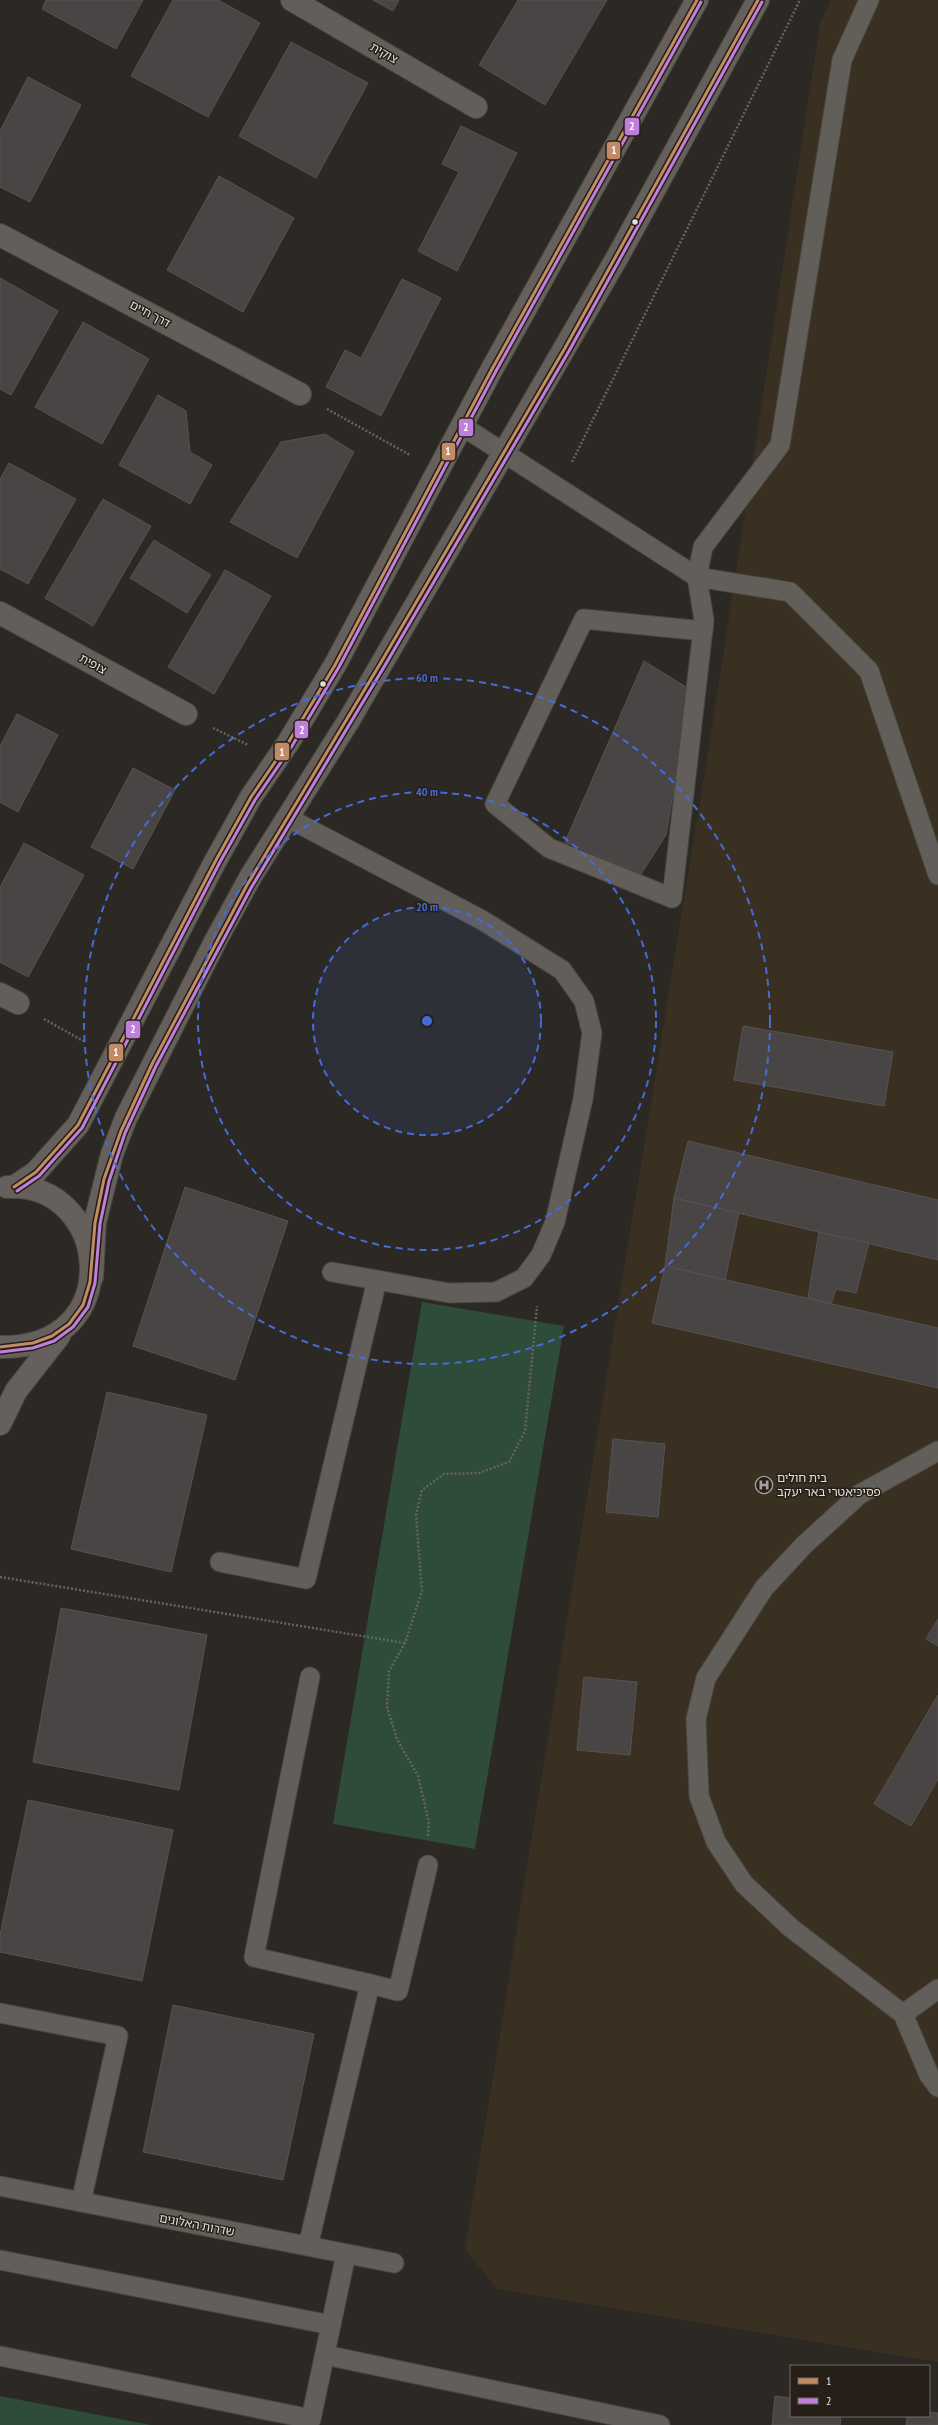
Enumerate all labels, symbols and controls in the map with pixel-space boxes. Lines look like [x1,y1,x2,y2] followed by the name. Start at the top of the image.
[368,39,401,67] street label: צוקית
[624,117,640,136] line badge: 2
[629,119,635,133] text: 2
[606,141,621,160] line badge: 1
[611,143,617,157] text: 1
[630,217,640,227] unlabelled marker
[127,297,174,331] street label: דרך חיים
[458,418,474,437] line badge: 2
[463,420,469,434] text: 2
[441,442,456,461] line badge: 1
[445,444,451,458] text: 1
[77,650,110,677] street label: צופית
[416,670,438,685] text: 60 m
[318,679,328,689] unlabelled marker
[294,720,309,739] line badge: 2
[299,723,305,737] text: 2
[274,742,290,761] line badge: 1
[279,745,285,759] text: 1
[416,784,438,799] text: 40 m
[416,899,438,914] text: 20 m
[420,1014,434,1028] centre of rings
[125,1020,141,1039] line badge: 2
[130,1022,136,1036] text: 2
[108,1043,124,1062] line badge: 1
[113,1045,119,1059] text: 1
[777,1470,881,1499] place label: בית חולים פסיכיאטרי באר יעקב
[754,1475,774,1495] hospital icon: בית חולים פסיכיאטרי באר יעקב
[158,2210,236,2239] street label: שדרות האלונים
[790,2365,930,2417] legend
[826,2373,831,2388] text: 1
[826,2393,831,2408] text: 2

